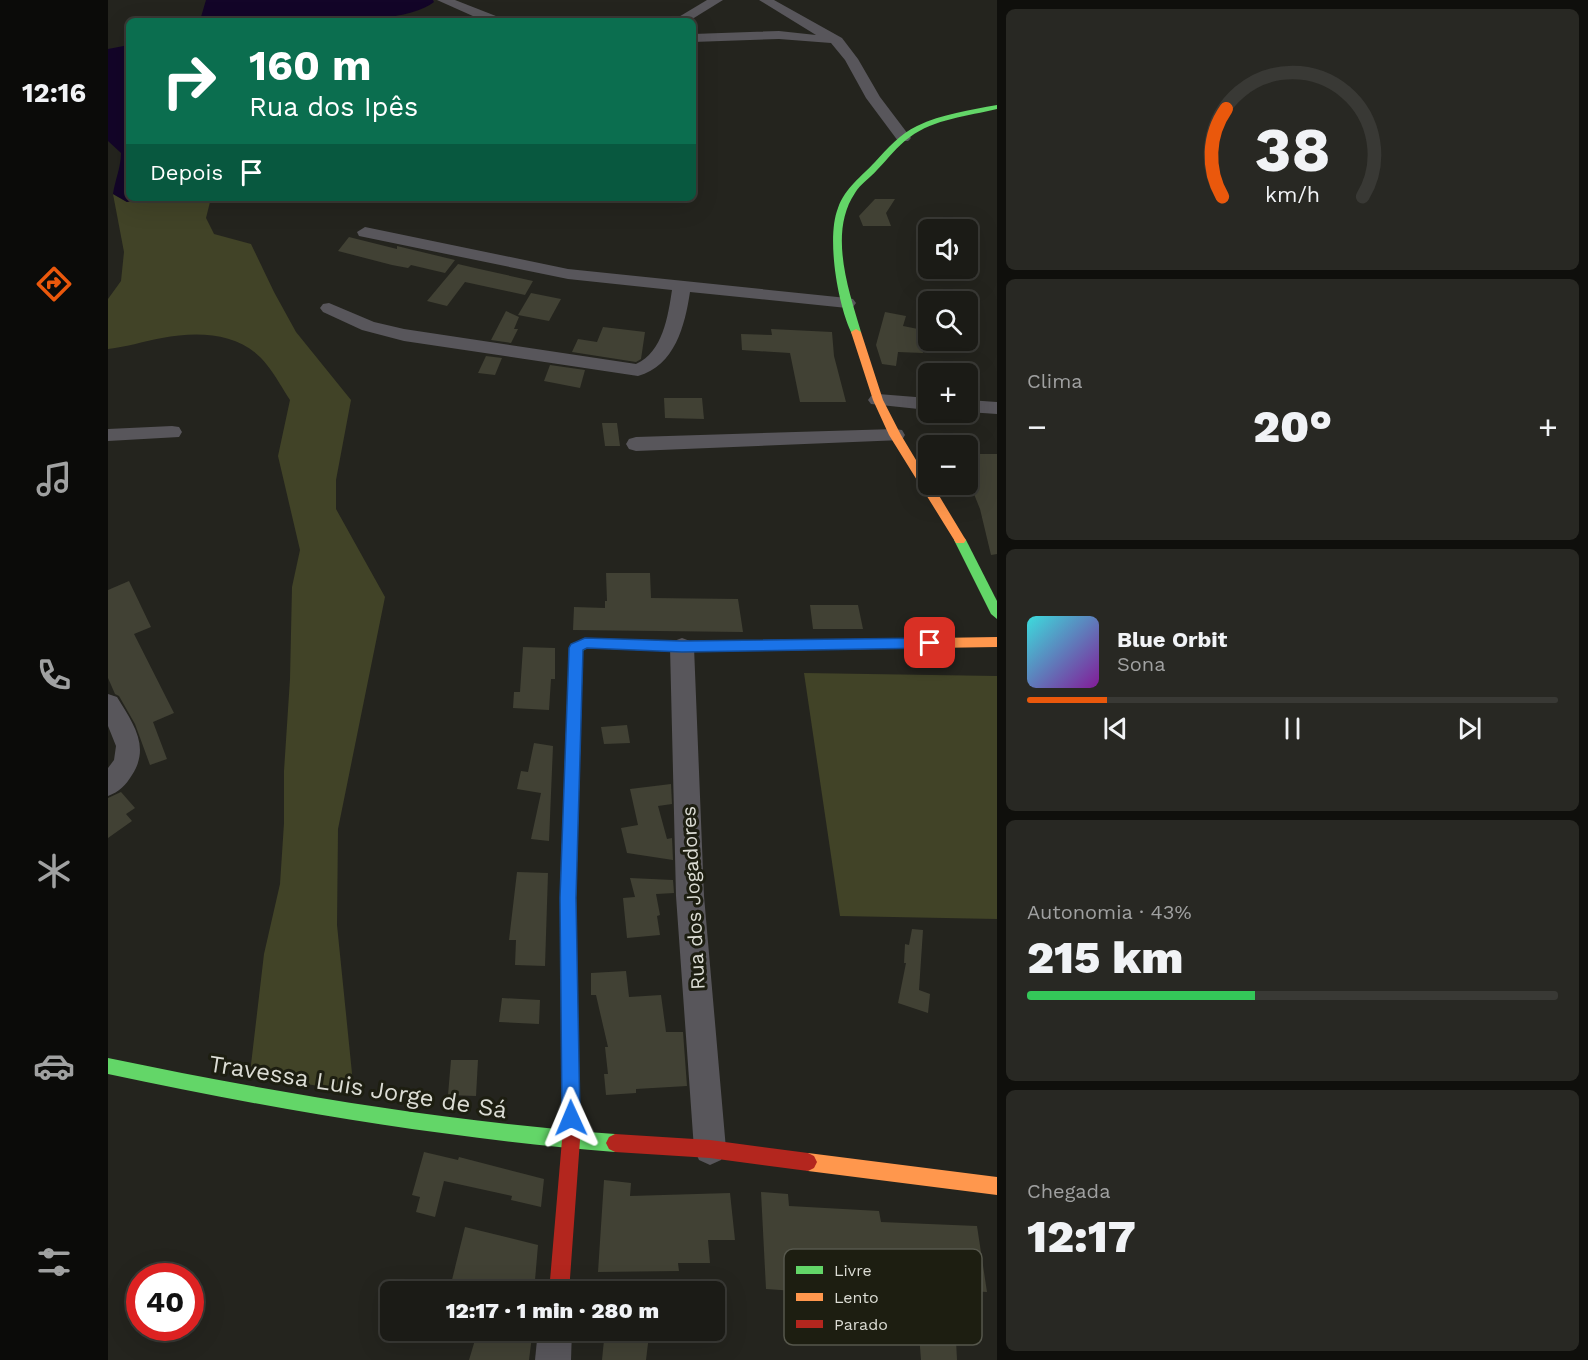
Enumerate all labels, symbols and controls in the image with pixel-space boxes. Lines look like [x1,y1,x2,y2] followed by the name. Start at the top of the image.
[249,41,372,90] text: 160 m
[150,42,228,120] icon: right
[22,77,86,109] text: 12:16
[249,91,418,123] text: Rua dos Ipês
[1254,113,1331,186] text: 38
[235,156,268,189] icon: arrive
[150,160,223,185] text: Depois
[1265,182,1320,207] text: km/h
[918,219,978,495] map controls
[918,219,978,279] button: sound
[33,263,75,305] icon: directions
[918,291,978,351] button: search
[918,363,978,423] button: +
[1027,369,1083,393] text: Clima
[1253,400,1332,453] text: 20°
[1027,407,1047,446] text: −
[1538,407,1558,446] text: +
[918,435,978,495] button: −
[33,458,75,500] icon: music
[904,617,955,668] pin
[913,626,946,659] icon: arrive
[1117,627,1227,652] text: Blue Orbit
[1117,652,1166,676] text: Sona
[33,654,75,696] icon: phone
[1099,712,1132,745] icon: previous
[1276,712,1309,745] icon: pause
[1453,712,1486,745] icon: next
[676,805,710,991] street label: Rua dos Jogadores
[33,850,75,892] icon: climate
[1027,900,1192,924] text: Autonomia · 43%
[1027,931,1183,984] text: 215 km
[33,1045,75,1087] icon: car
[207,1050,509,1124] street label: Travessa Luis Jorge de Sá
[539,1086,603,1150] position arrow
[1027,1179,1110,1203] text: Chegada
[1027,1210,1136,1263] text: 12:17
[33,1241,75,1283] icon: filters
[784,1249,982,1345] legend
[834,1261,872,1280] text: Livre
[126,1263,204,1341] speed limit sign: 40
[834,1288,879,1307] text: Lento
[446,1298,659,1323] text: 12:17 · 1 min · 280 m
[834,1315,888,1334] text: Parado

